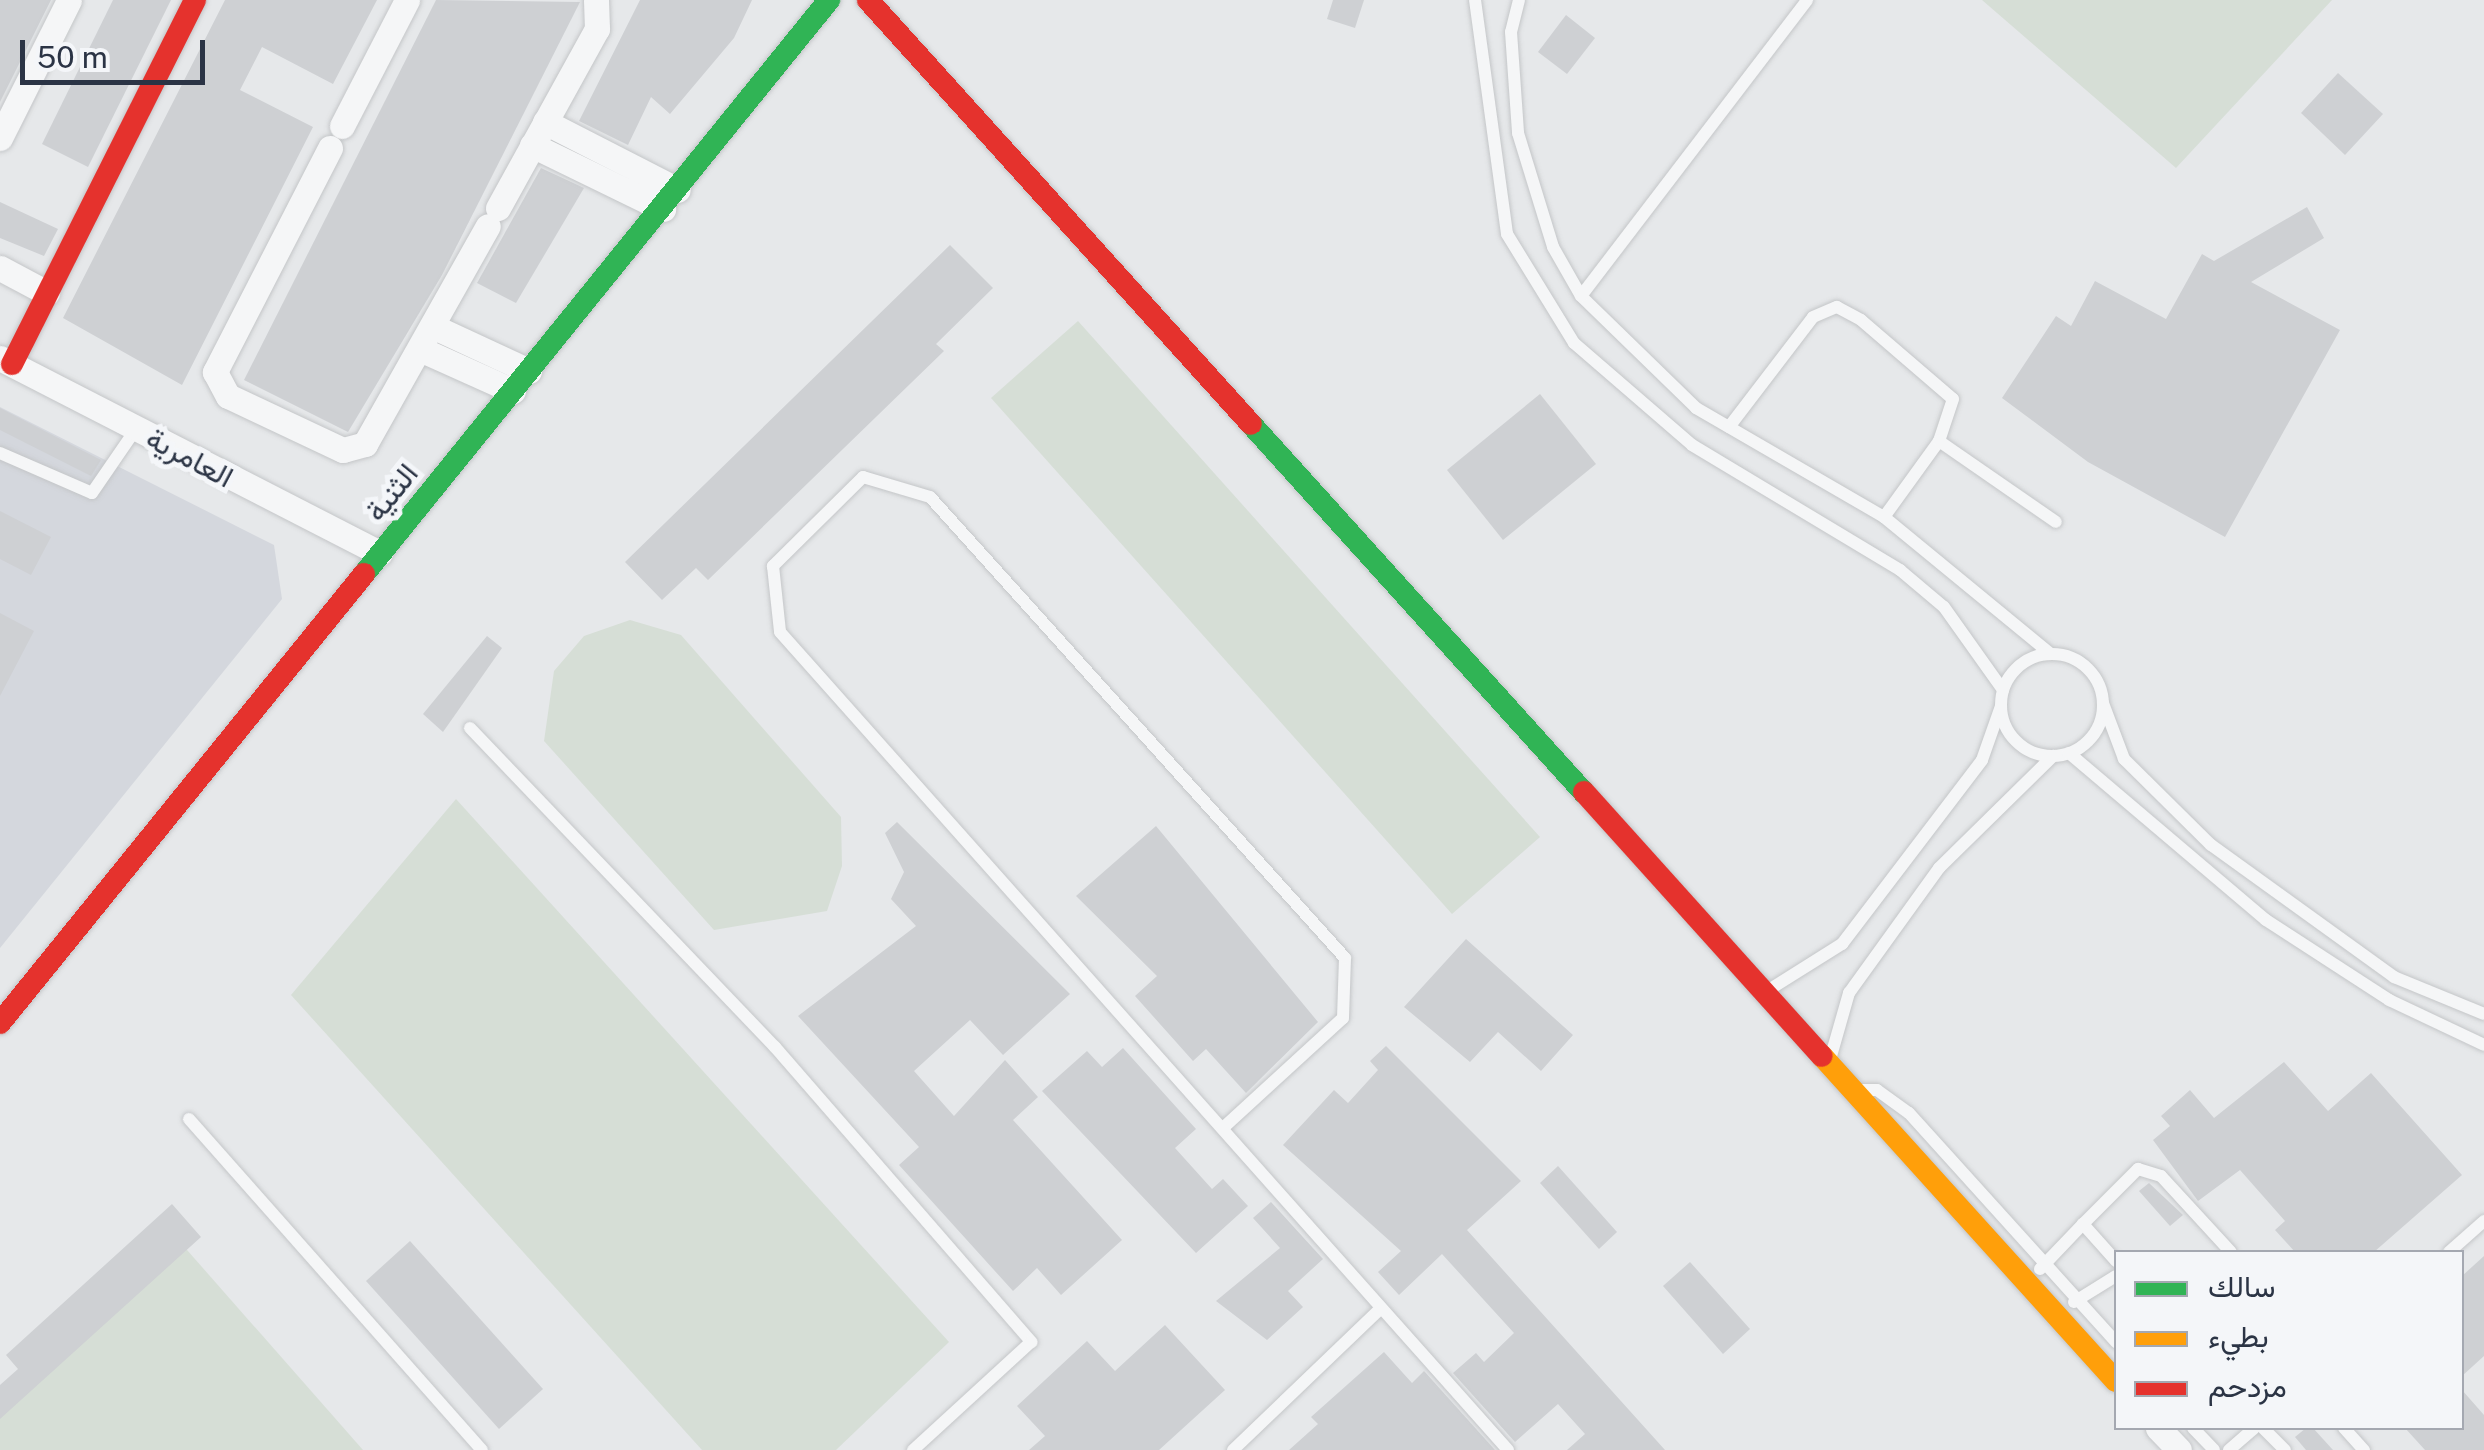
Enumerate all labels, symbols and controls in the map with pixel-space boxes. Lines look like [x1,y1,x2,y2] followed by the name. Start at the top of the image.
[25,20,210,82] scale bar
[37,39,108,75] text: 50 m
[140,419,240,495] street label: العامرية
[357,456,425,528] street label: الثنية
[2114,1250,2464,1430] legend
[2208,1268,2275,1304] text: سالك
[2208,1318,2269,1354] text: بطيء
[2208,1368,2287,1404] text: مزدحم

